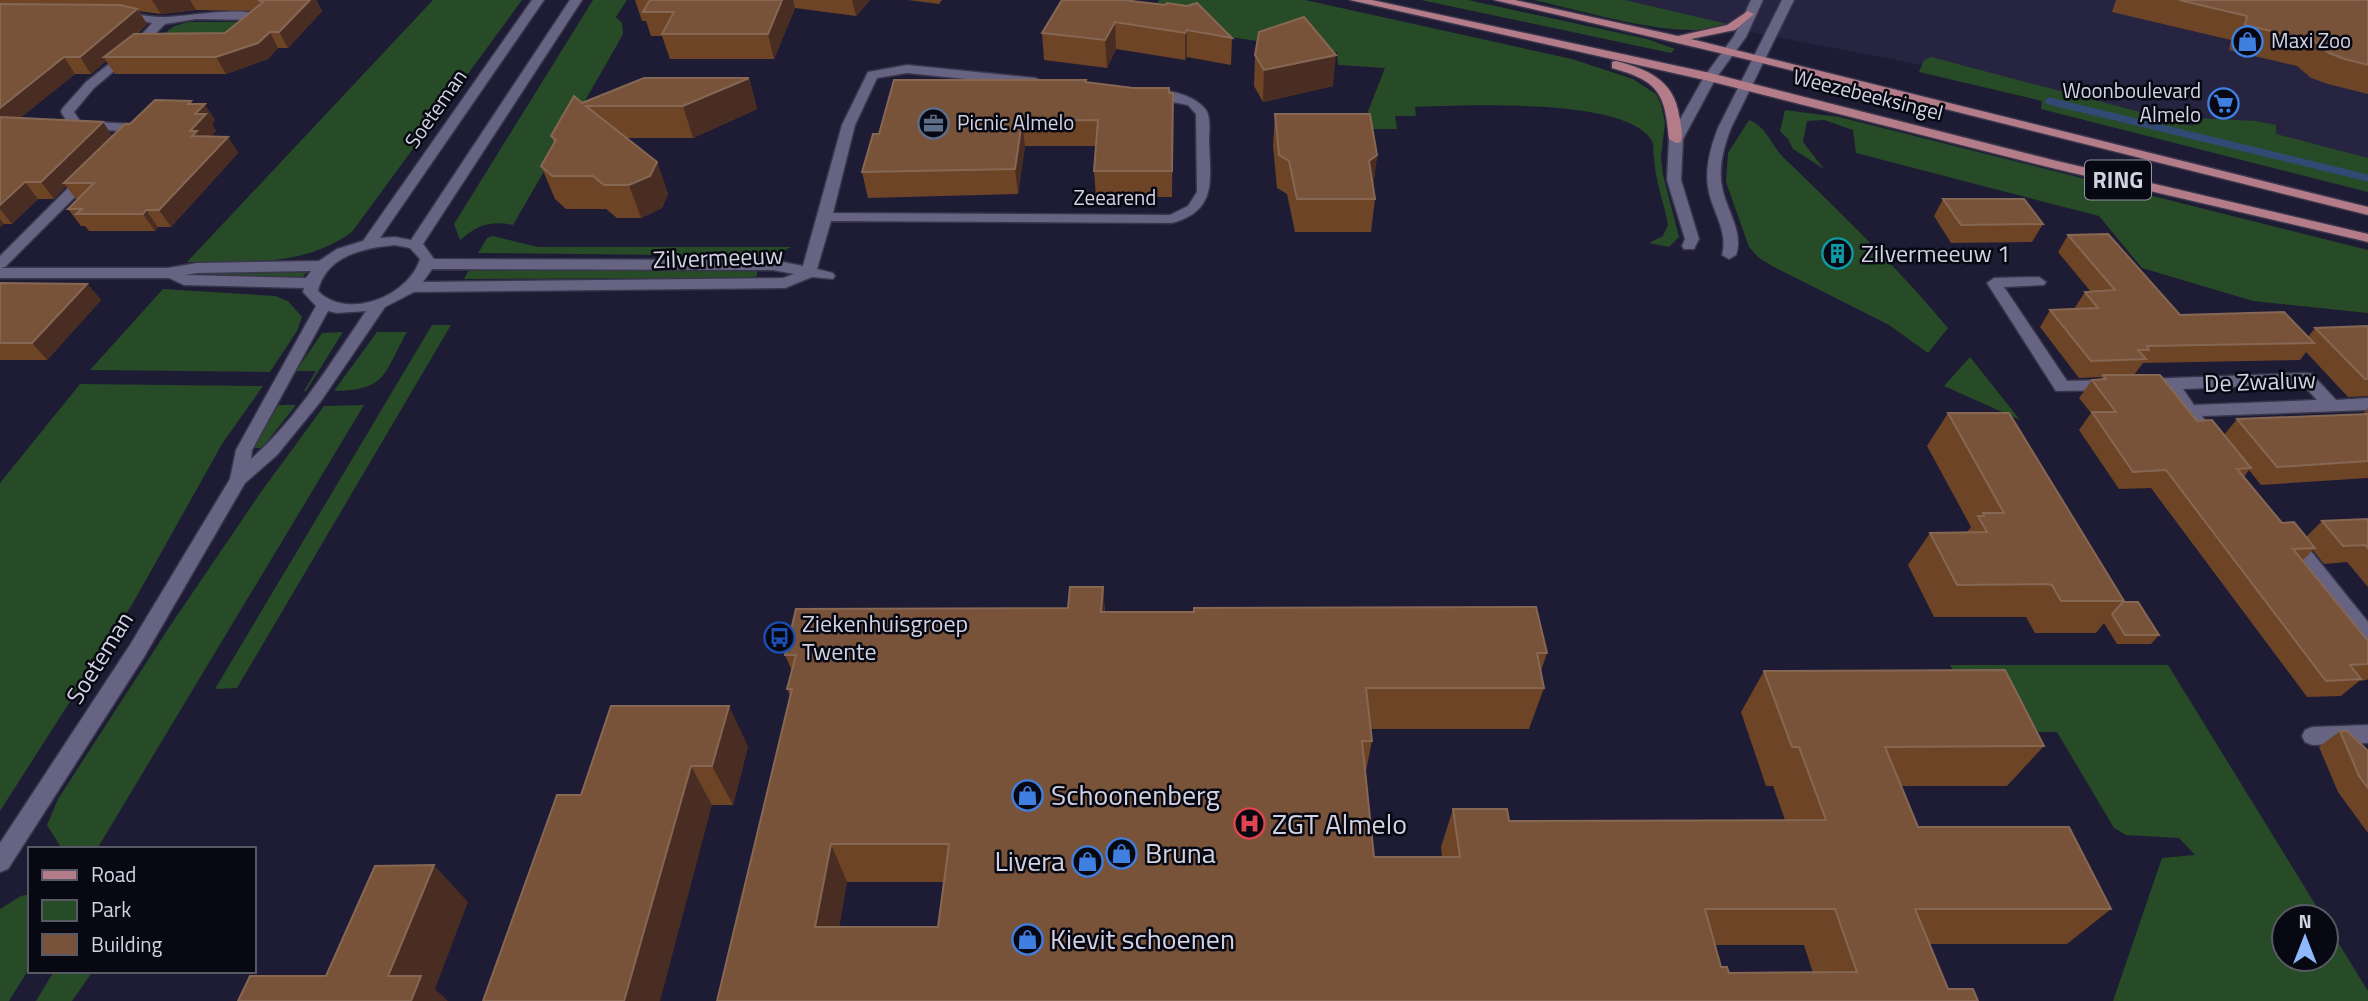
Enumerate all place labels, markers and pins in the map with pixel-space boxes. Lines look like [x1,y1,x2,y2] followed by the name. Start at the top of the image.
[2231,24,2265,58] shop icon: Maxi Zoo
[2271,24,2351,56] place label: Maxi Zoo
[2062,74,2201,130] place label: Woonboulevard Almelo
[2207,86,2241,120] supermarket icon: Woonboulevard Almelo
[917,106,951,140] office icon: Picnic Almelo
[957,106,1074,138] place label: Picnic Almelo
[1861,235,2010,271] place label: Zilvermeeuw 1
[1821,237,1855,271] building icon: Zilvermeeuw 1
[802,605,968,669] place label: Ziekenhuisgroep Twente
[762,621,796,655] bus stop icon: Ziekenhuisgroep Twente
[1051,773,1220,816] place label: Schoonenberg
[1011,778,1045,812] shop icon: Schoonenberg
[1272,802,1407,845] place label: ZGT Almelo
[1232,807,1266,841] hospital icon: ZGT Almelo
[1145,831,1216,874] place label: Bruna
[1105,836,1139,870] shop icon: Bruna
[994,839,1065,882] place label: Livera
[1071,844,1105,878] shop icon: Livera
[1050,917,1235,960] place label: Kievit schoenen
[1010,922,1044,956] shop icon: Kievit schoenen

